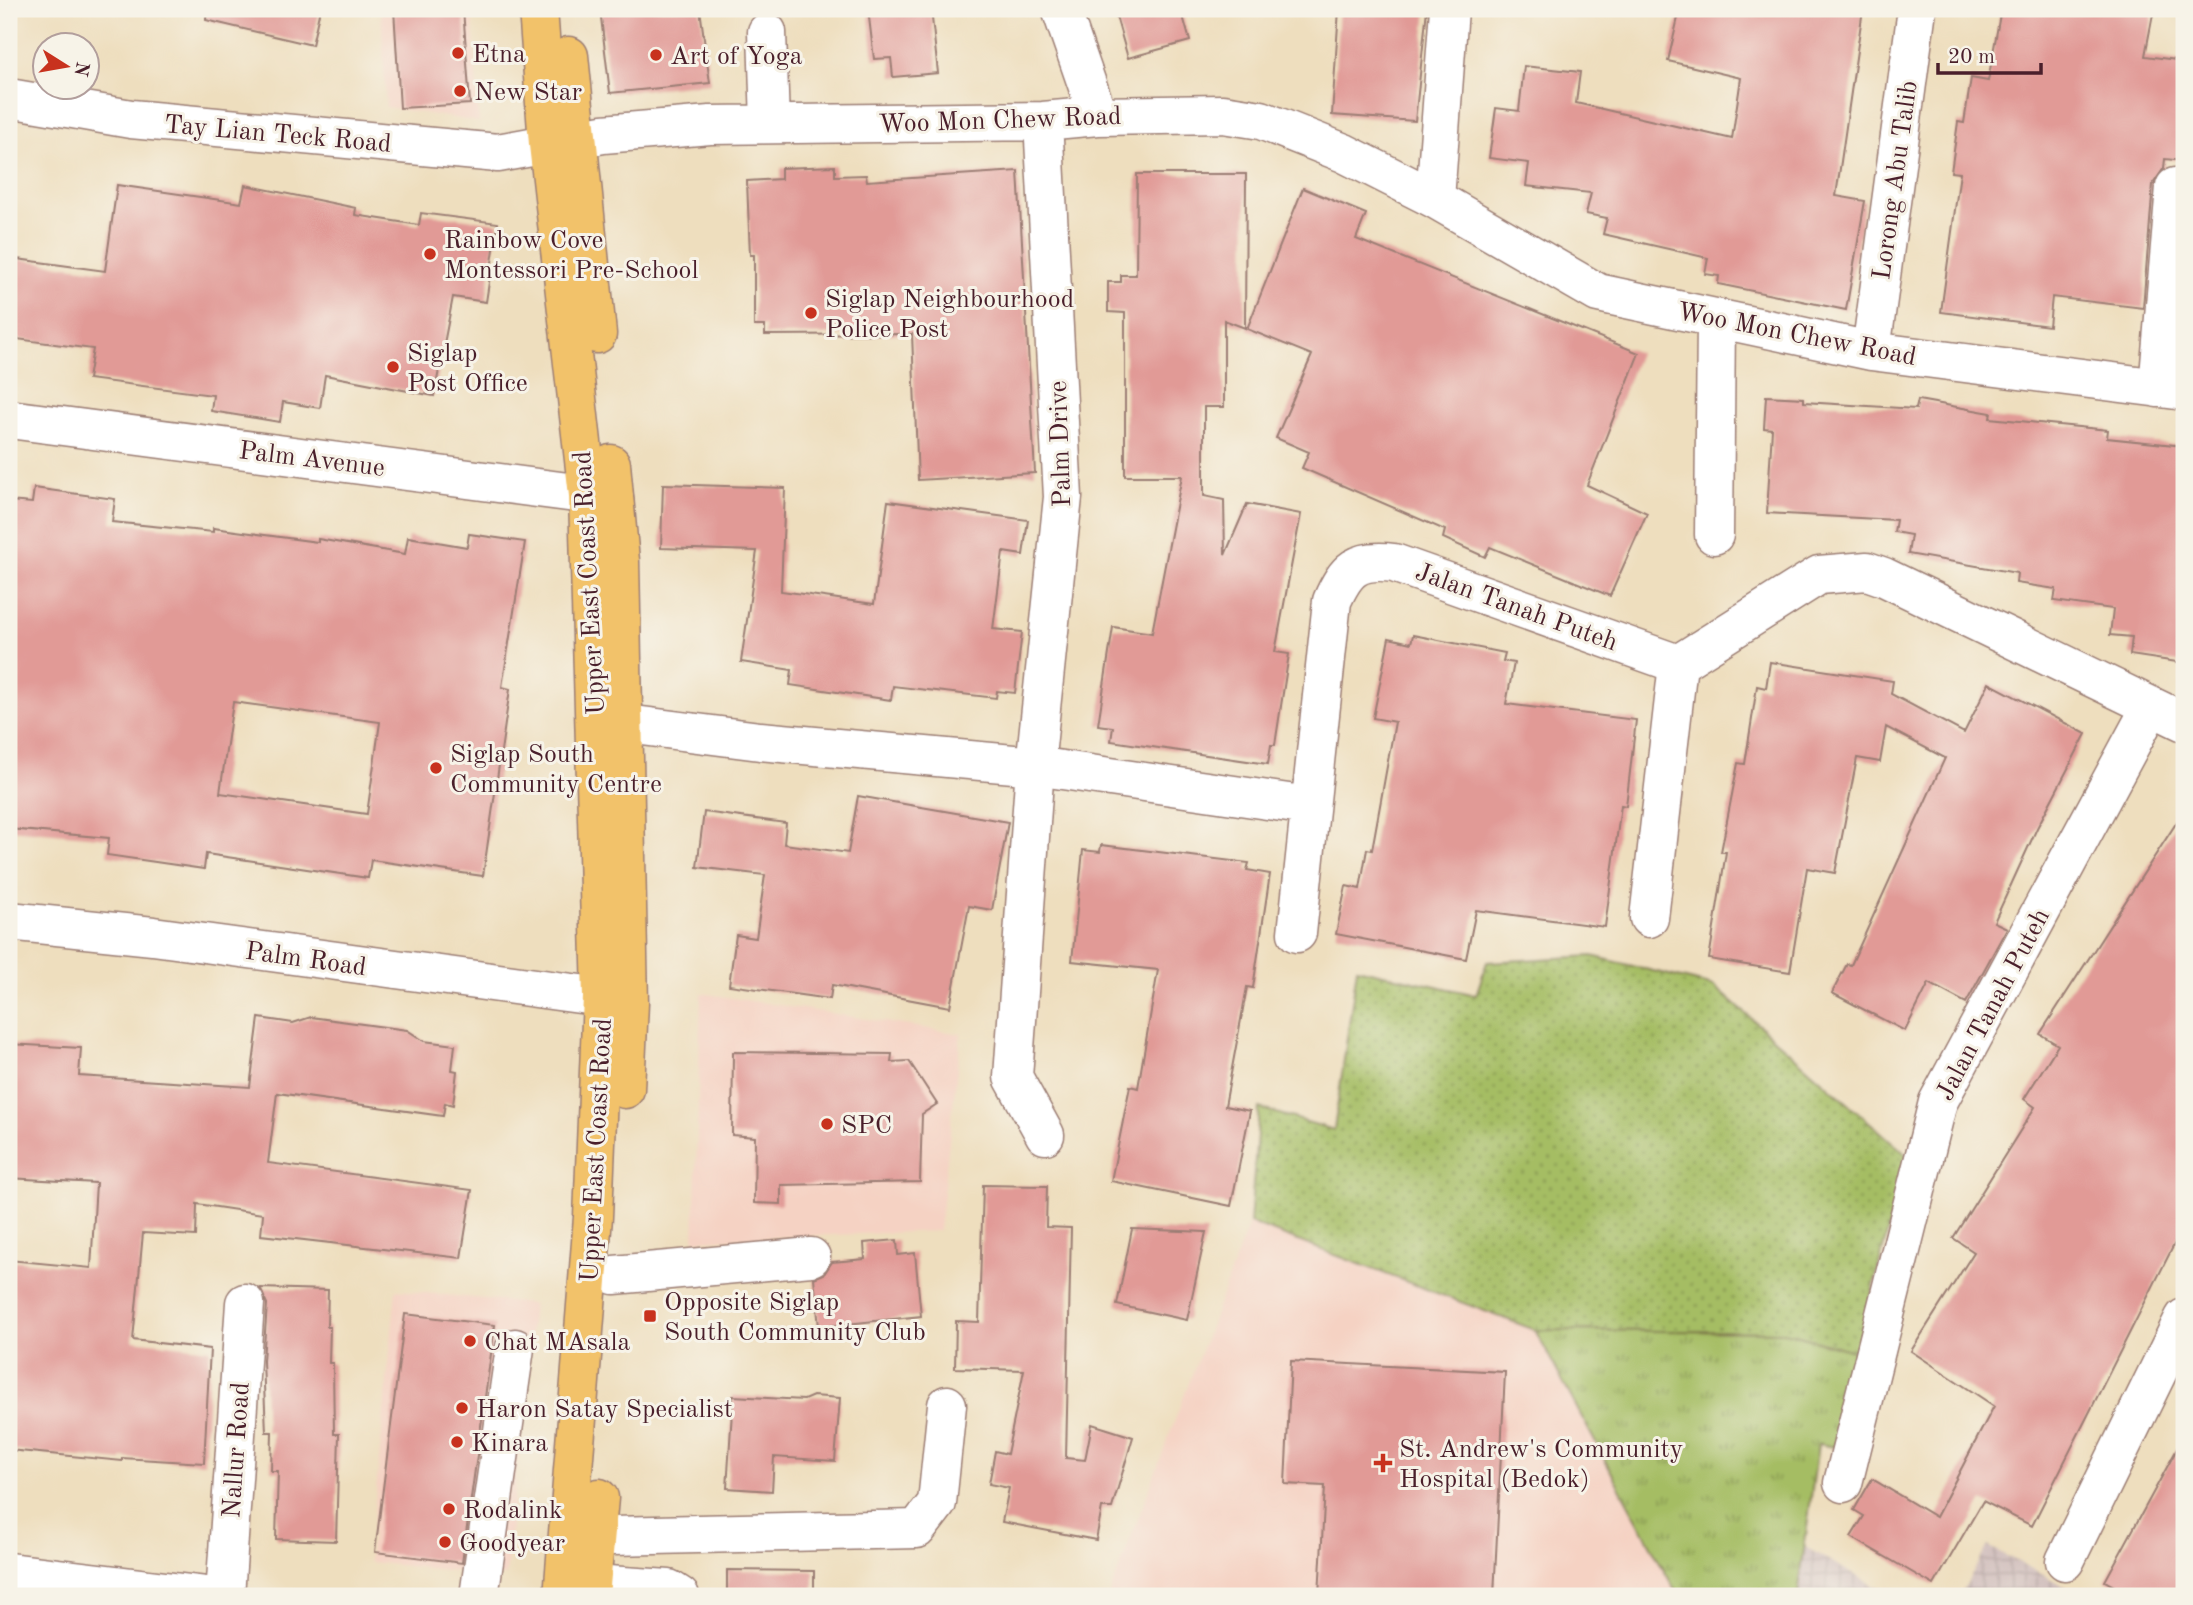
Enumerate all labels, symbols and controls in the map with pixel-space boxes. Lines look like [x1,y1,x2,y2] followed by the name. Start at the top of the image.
[32,32,102,102] north arrow
[1938,32,2041,76] scale bar
[472,42,526,68] place label: Etna
[670,44,803,70] place label: Art of Yoga
[450,45,466,61] marker: Etna
[648,47,664,63] marker: Art of Yoga
[1948,47,1995,68] text: 20 m
[69,60,91,78] text: N
[1869,79,1923,282] street label: Lorong Abu Talib
[474,80,583,106] place label: New Star
[452,83,468,99] marker: New Star
[878,104,1122,138] street label: Woo Mon Chew Road
[163,112,393,158] street label: Tay Lian Teck Road
[444,228,699,284] place label: Rainbow Cove Montessori Pre-School
[422,246,438,262] marker: Rainbow Cove Montessori Pre-School
[825,287,1074,343] place label: Siglap Neighbourhood Police Post
[1675,299,1918,371] street label: Woo Mon Chew Road
[803,305,819,321] marker: Siglap Neighbourhood Police Post
[407,341,528,397] place label: Siglap Post Office
[385,359,401,375] marker: Siglap Post Office
[1046,380,1076,508] street label: Palm Drive
[237,438,386,482] street label: Palm Avenue
[570,450,610,716] street label: Upper East Coast Road
[1412,559,1621,657] street label: Jalan Tanah Puteh
[450,742,662,798] place label: Siglap South Community Centre
[428,760,444,776] marker: Siglap South Community Centre
[1932,905,2055,1105] street label: Jalan Tanah Puteh
[243,939,368,981] street label: Palm Road
[577,1017,617,1283] street label: Upper East Coast Road
[841,1113,892,1139] place label: SPC
[819,1116,835,1132] marker: SPC
[664,1290,926,1346] place label: Opposite Siglap South Community Club
[642,1308,658,1324] marker: Opposite Siglap South Community Club
[484,1330,631,1356] place label: Chat MAsala
[462,1333,478,1349] marker: Chat MAsala
[219,1381,255,1519] street label: Nallur Road
[476,1397,733,1423] place label: Haron Satay Specialist
[454,1400,470,1416] marker: Haron Satay Specialist
[471,1431,548,1457] place label: Kinara
[449,1434,465,1450] marker: Kinara
[1399,1437,1684,1493] place label: St. Andrew's Community Hospital (Bedok)
[1373,1453,1393,1473] marker: St. Andrew's Community Hospital (Bedok)
[463,1498,563,1524] place label: Rodalink
[441,1501,457,1517] marker: Rodalink
[459,1531,565,1557] place label: Goodyear
[437,1534,453,1550] marker: Goodyear

